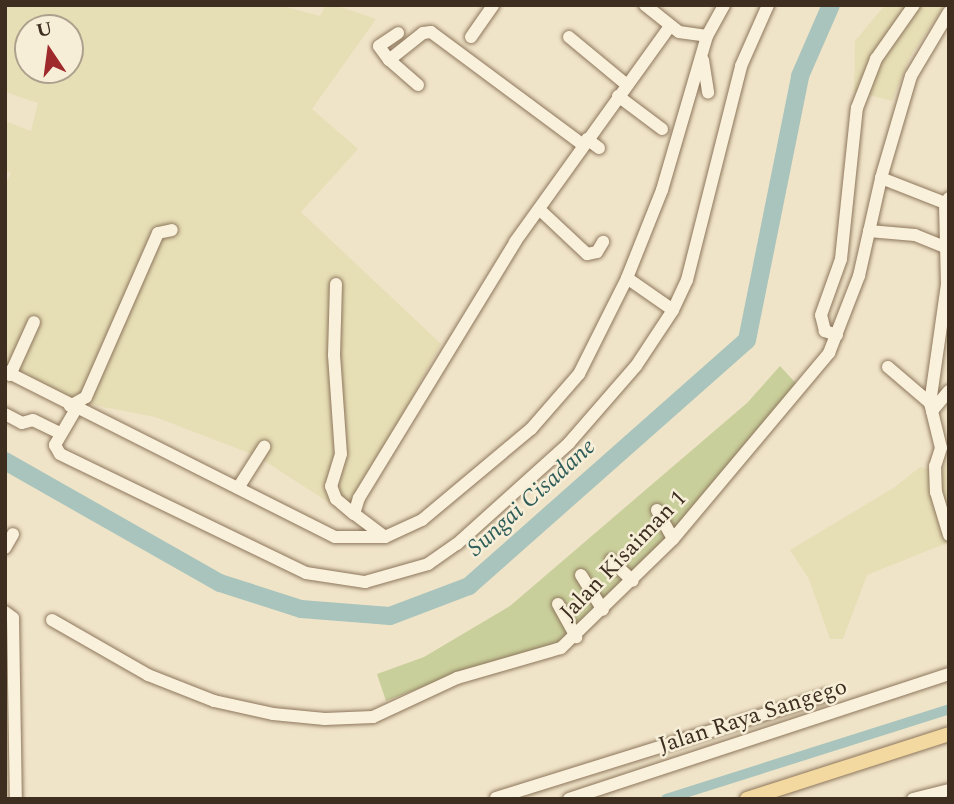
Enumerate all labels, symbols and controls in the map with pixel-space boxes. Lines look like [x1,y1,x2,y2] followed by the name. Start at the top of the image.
[14,14,84,84] north arrow
[34,14,56,46] text: U
[462,433,602,563] water label: Sungai Cisadane
[555,485,693,627] street label: Jalan Kisaiman 1
[655,674,851,760] street label: Jalan Raya Sangego

